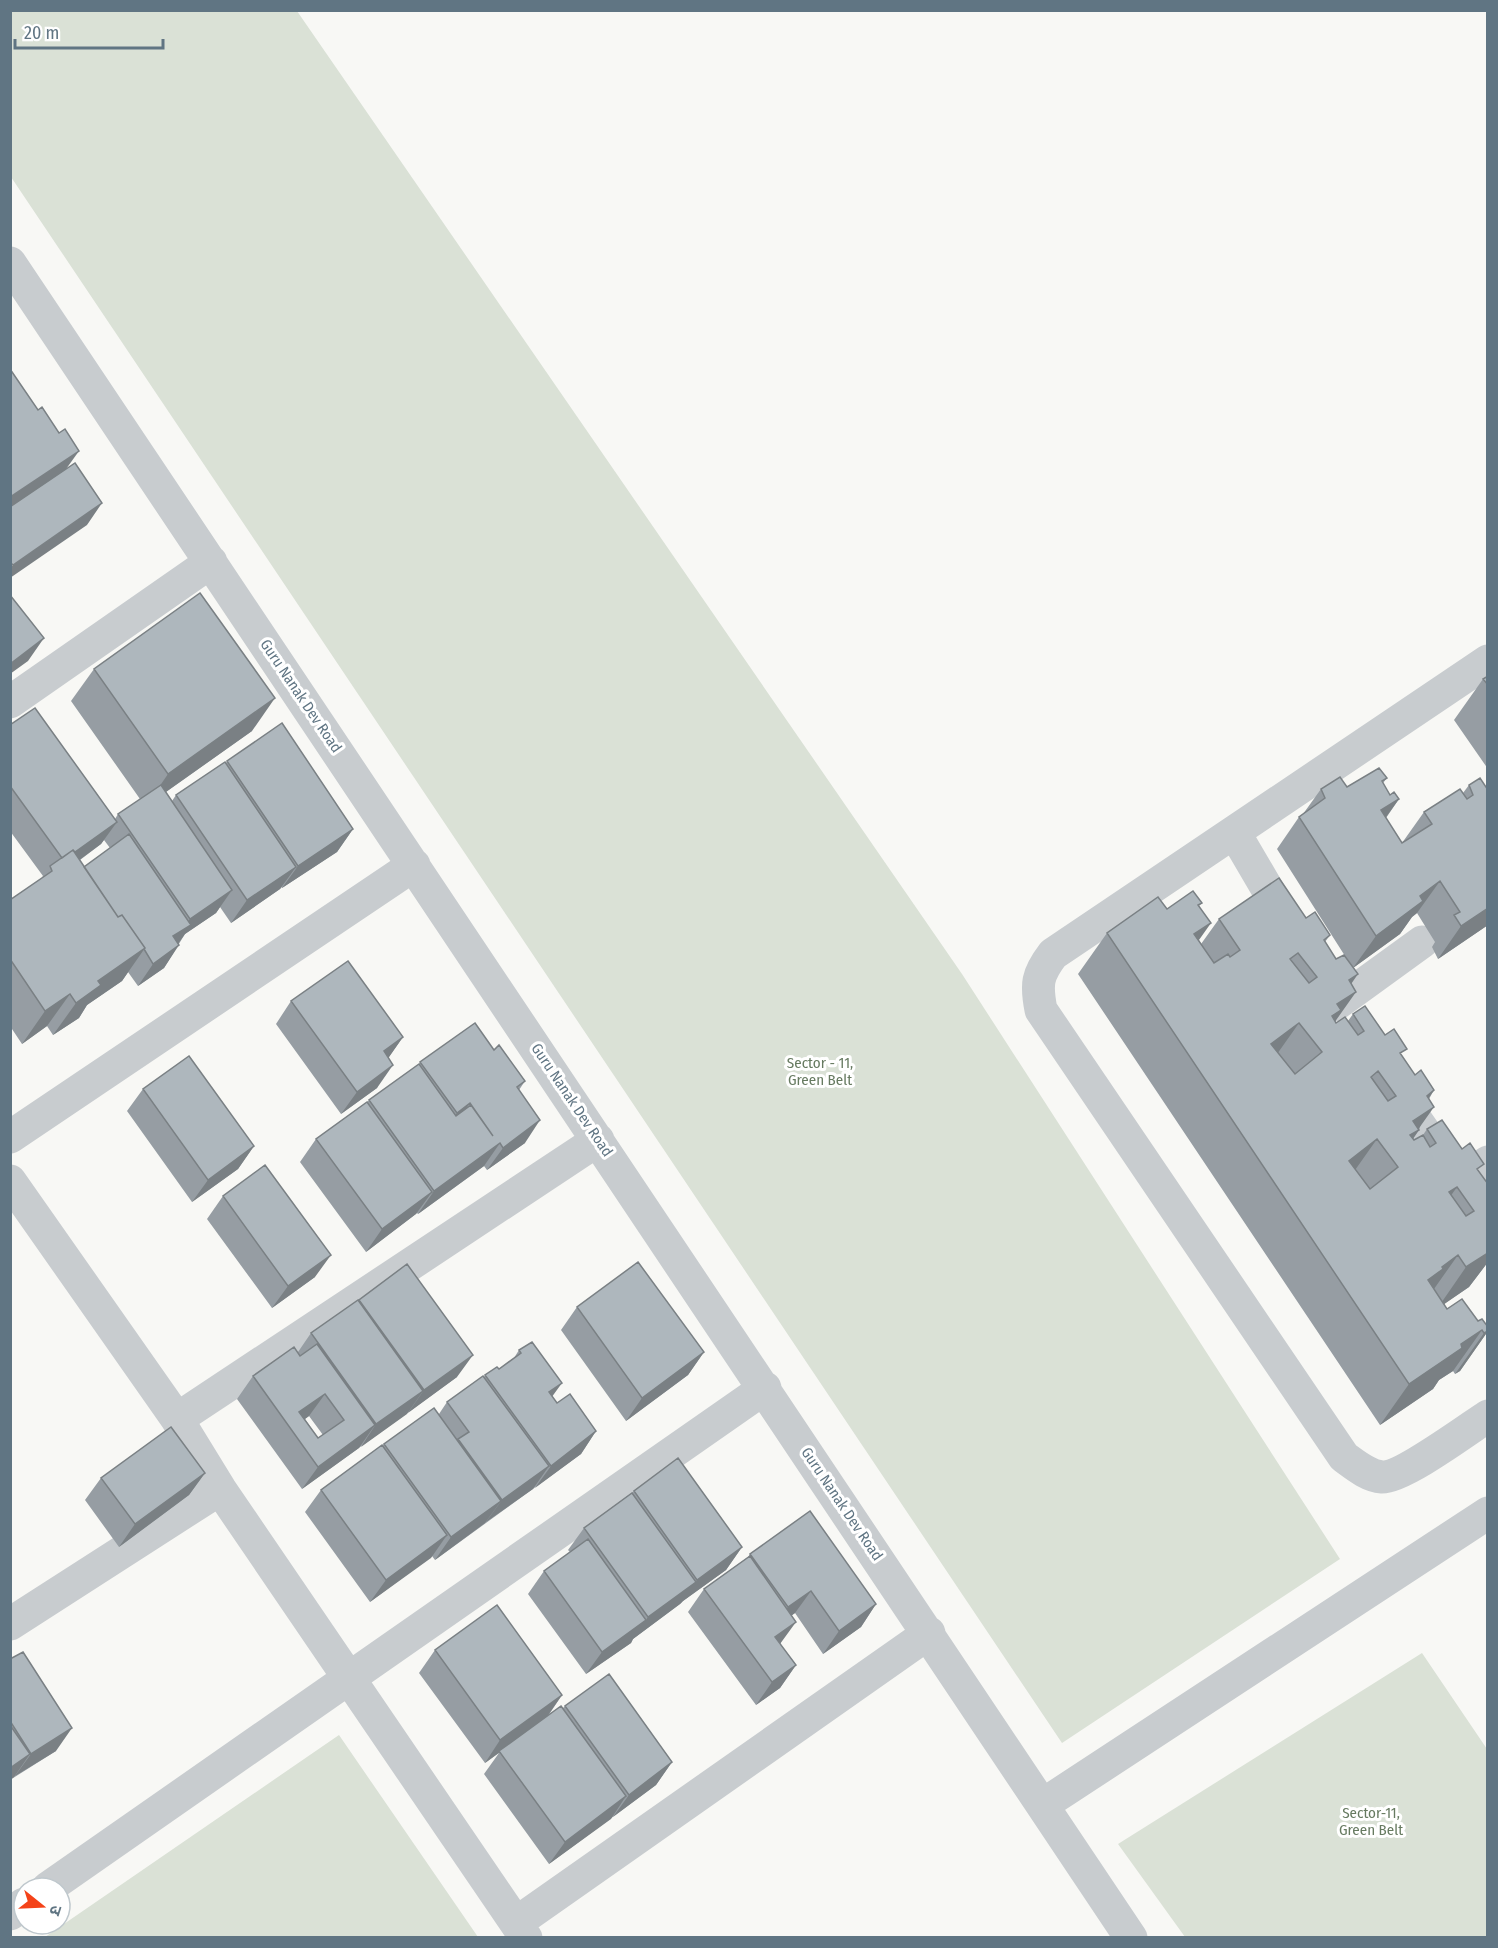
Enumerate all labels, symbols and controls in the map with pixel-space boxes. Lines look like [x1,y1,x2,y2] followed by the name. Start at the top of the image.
[15,12,164,50] scale bar
[24,22,59,44] text: 20 m
[256,636,346,756] street label: Guru Nanak Dev Road
[527,1040,617,1160] street label: Guru Nanak Dev Road
[787,1054,853,1089] park label: Sector - 11, Green Belt
[797,1444,887,1564] street label: Guru Nanak Dev Road
[1339,1804,1403,1839] park label: Sector-11, Green Belt
[12,1876,72,1936] north arrow
[45,1903,66,1918] text: उ

